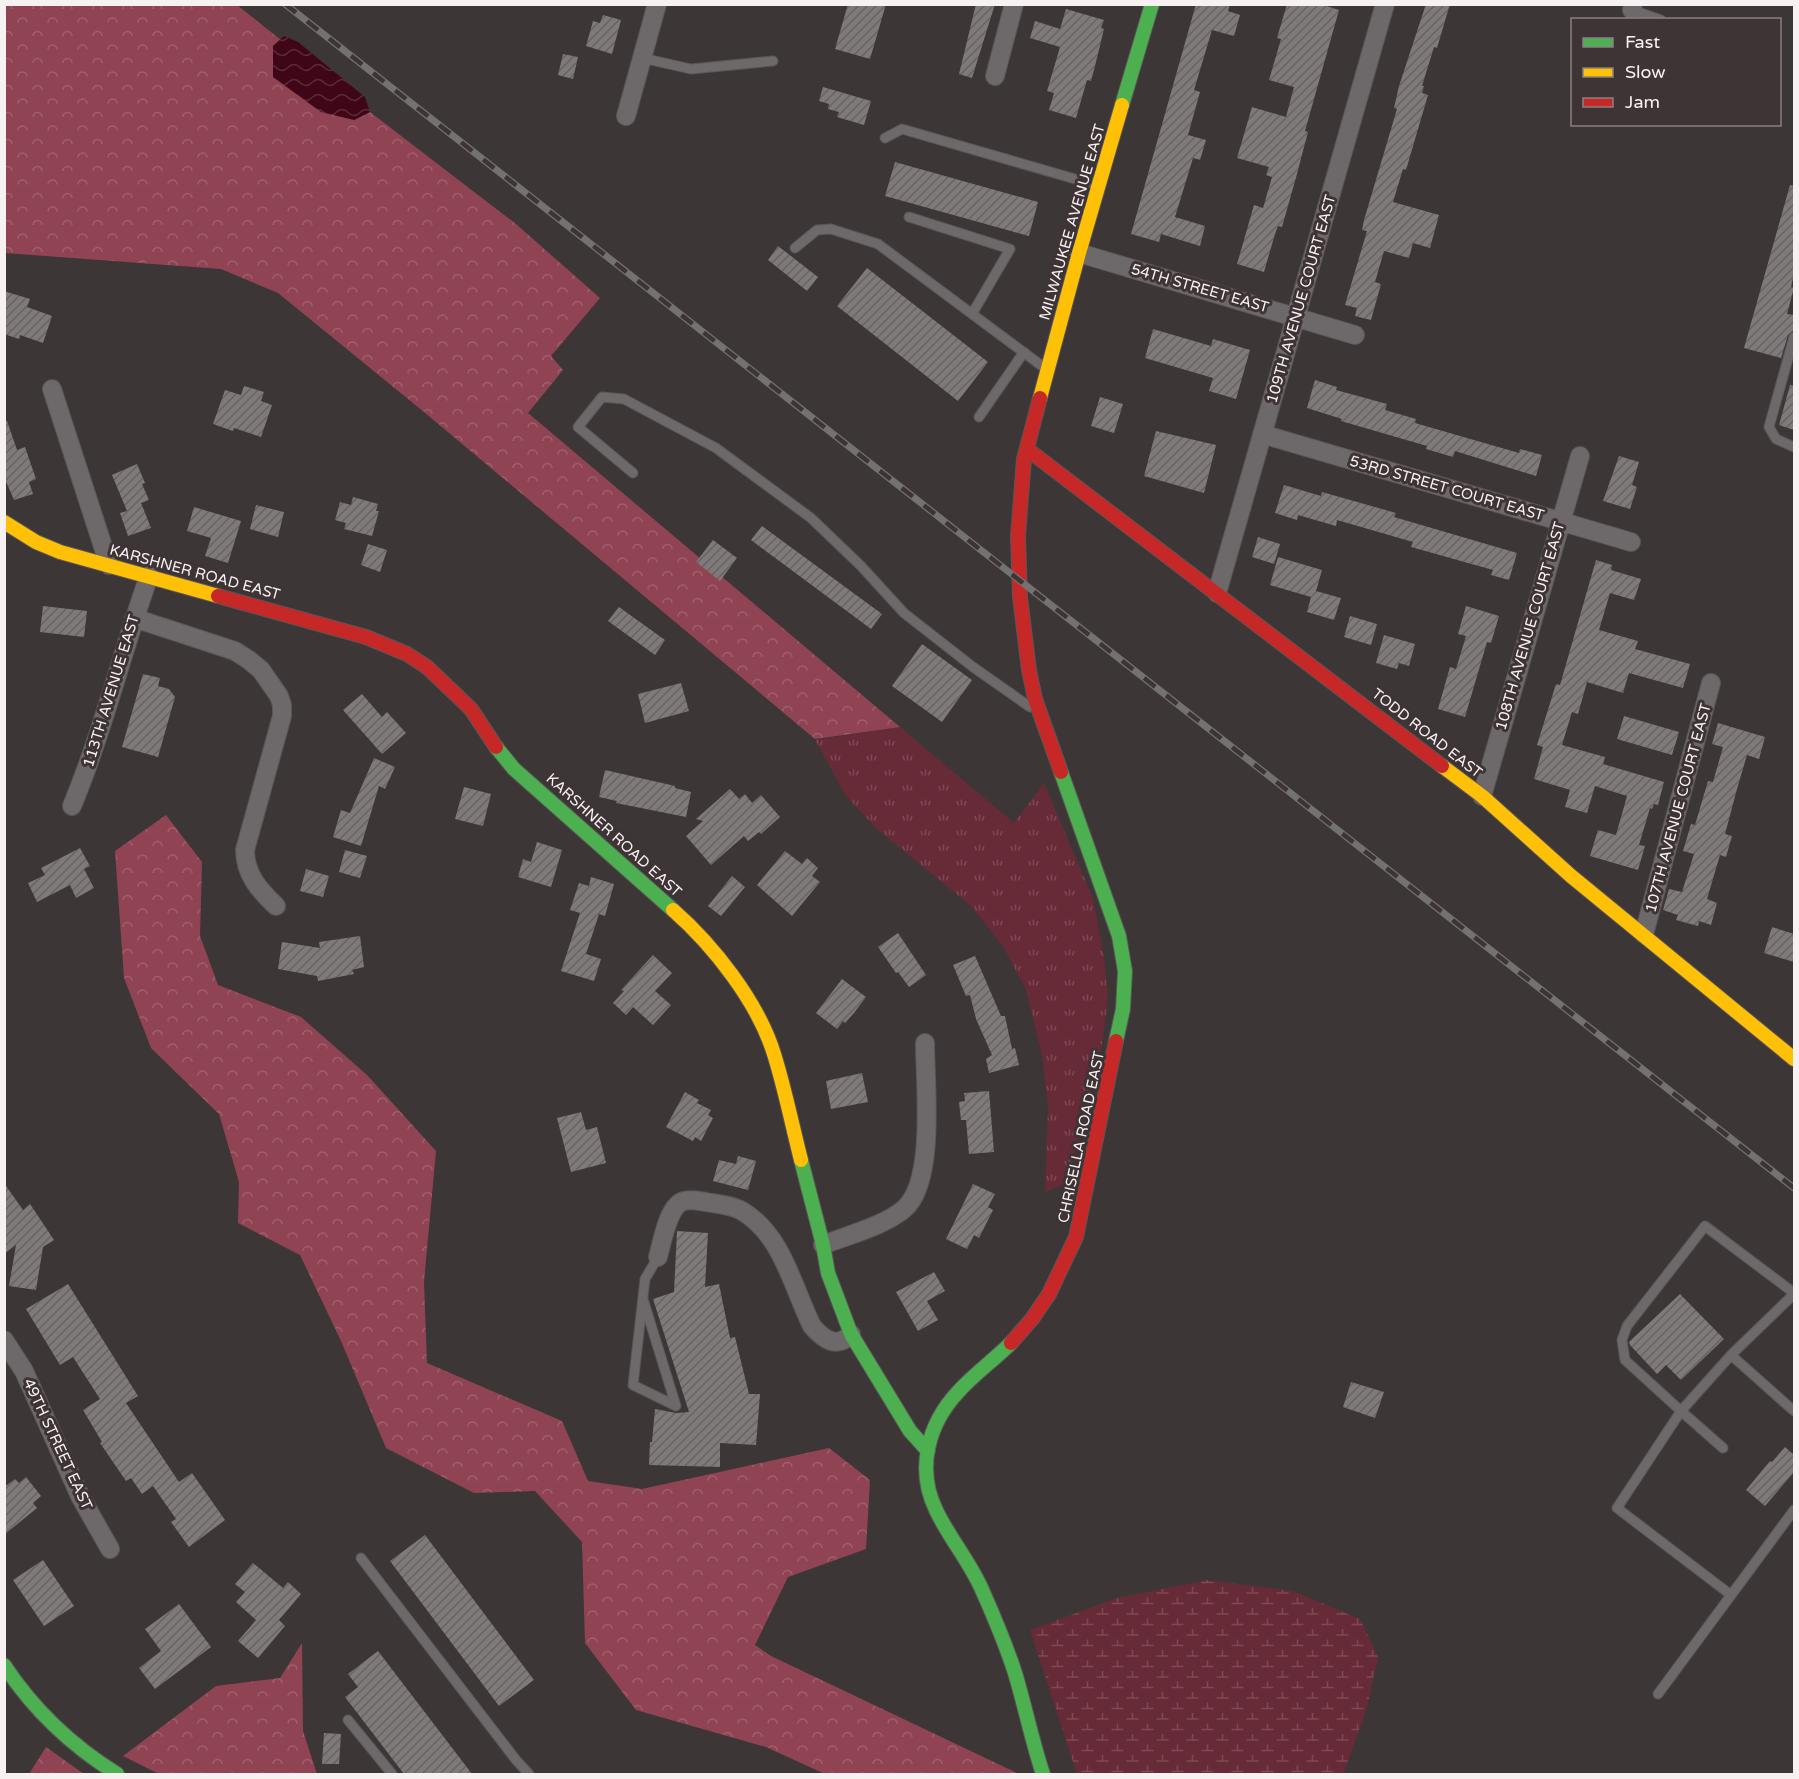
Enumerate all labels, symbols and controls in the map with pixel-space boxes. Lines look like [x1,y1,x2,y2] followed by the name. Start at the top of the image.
[1571,18,1781,126] legend
[1625,31,1660,53] text: Fast
[1625,61,1666,83] text: Slow
[1625,91,1660,113] text: Jam
[1035,122,1109,322] street label: MILWAUKEE AVENUE EAST
[1263,193,1339,405] street label: 109TH AVENUE COURT EAST
[1129,260,1271,316] street label: 54TH STREET EAST
[1348,452,1546,524] street label: 53RD STREET COURT EAST
[1492,520,1568,732] street label: 108TH AVENUE COURT EAST
[108,541,282,603] street label: KARSHNER ROAD EAST
[79,613,143,769] street label: 113TH AVENUE EAST
[1368,684,1486,782] street label: TODD ROAD EAST
[1641,701,1715,915] street label: 107TH AVENUE COURT EAST
[543,769,685,901] street label: KARSHNER ROAD EAST
[1054,1049,1108,1225] street label: CHRISELLA ROAD EAST
[20,1376,96,1512] street label: 49TH STREET EAST

